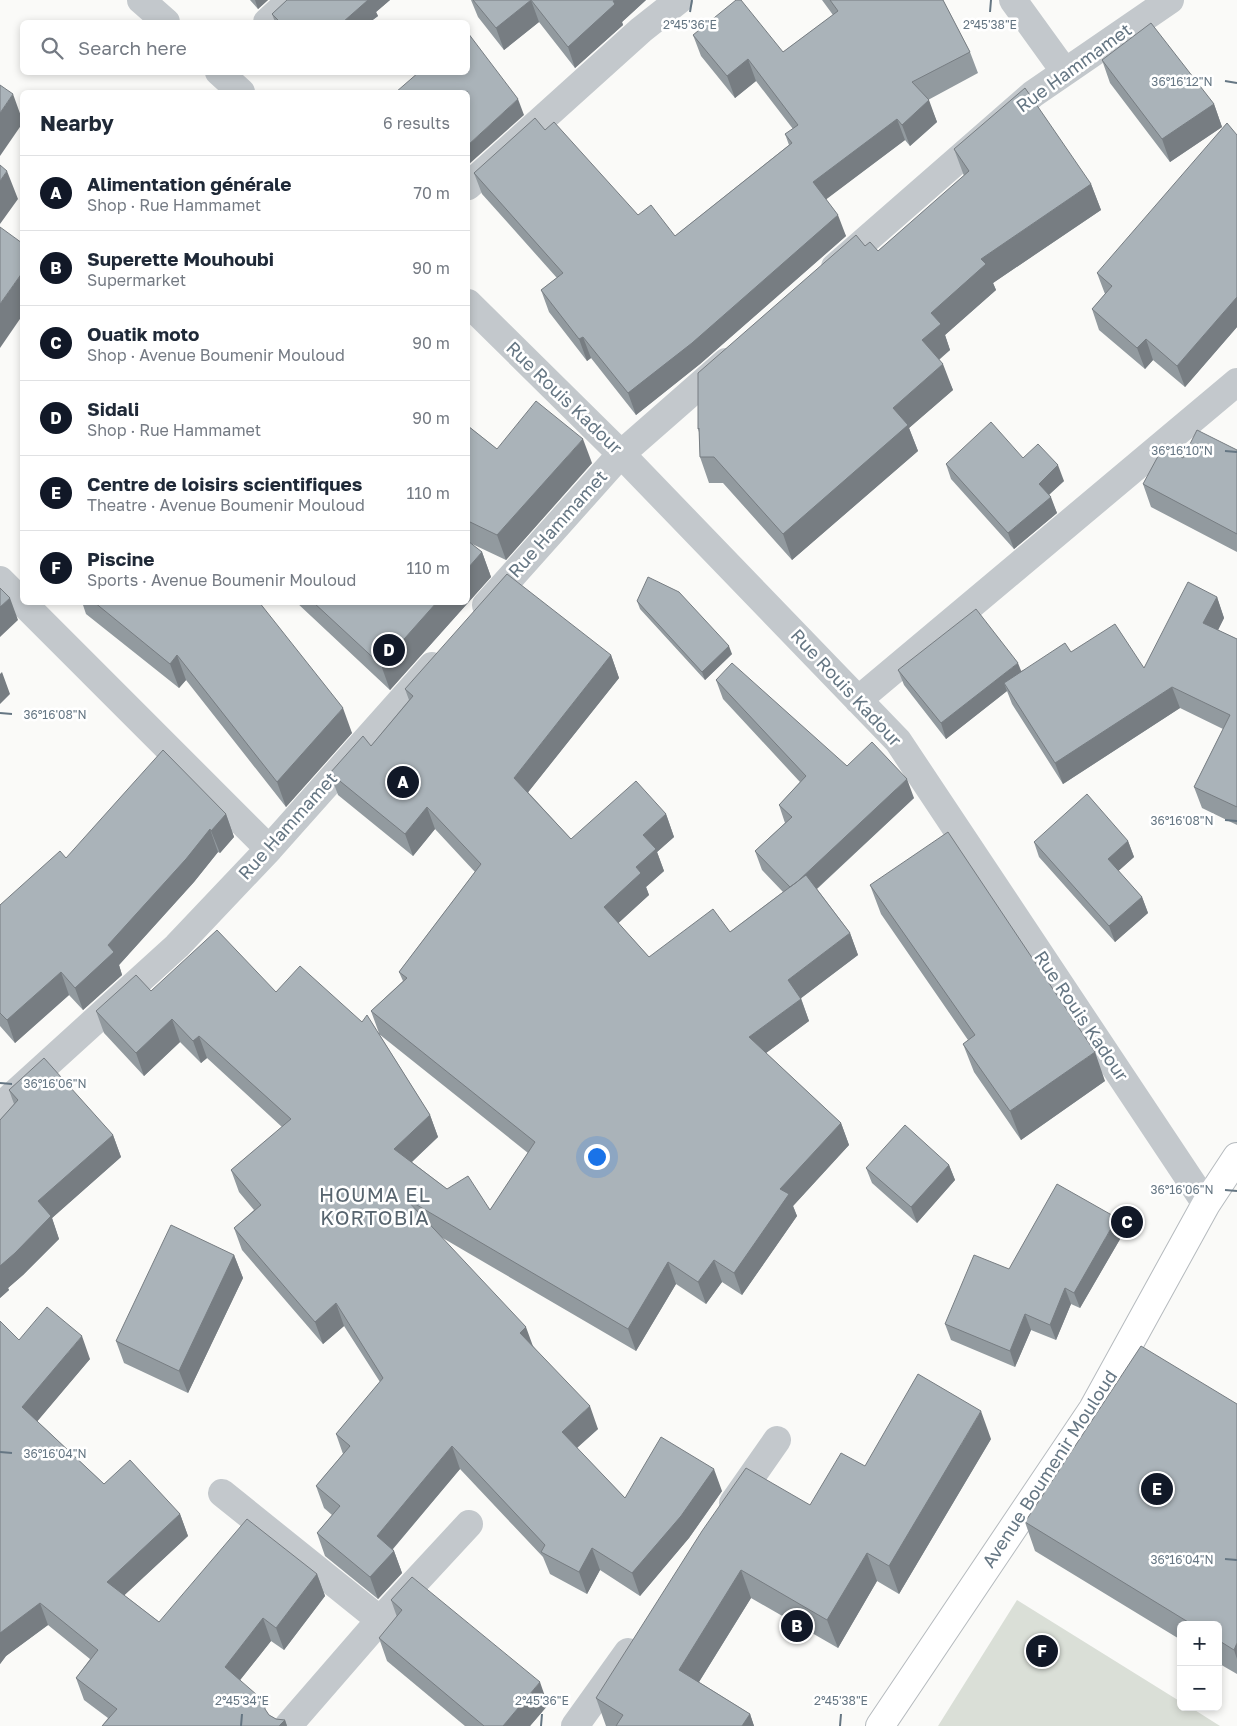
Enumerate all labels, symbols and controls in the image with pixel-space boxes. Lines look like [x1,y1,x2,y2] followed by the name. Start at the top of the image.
[663,17,717,32] text: 2°45'36"E
[963,17,1017,32] text: 2°45'38"E
[1011,18,1135,116] street label: Rue Hammamet
[20,20,470,75] search box
[38,34,66,62] icon: search
[78,36,187,59] text: Search here
[1151,74,1213,89] text: 36°16'12"N
[40,110,114,136] text: Nearby
[383,113,450,133] text: 6 results
[87,172,292,195] text: Alimentation générale
[50,183,62,203] text: A
[413,183,450,203] text: 70 m
[87,195,261,215] text: Shop · Rue Hammamet
[87,247,274,270] text: Superette Mouhoubi
[50,258,62,278] text: B
[412,258,450,278] text: 90 m
[87,270,186,290] text: Supermarket
[87,322,199,345] text: Ouatik moto
[50,333,62,353] text: C
[412,333,450,353] text: 90 m
[502,336,627,458] street label: Rue Rouis Kadour
[87,345,345,365] text: Shop · Avenue Boumenir Mouloud
[87,397,139,420] text: Sidali
[50,408,62,428] text: D
[412,408,450,428] text: 90 m
[87,420,261,440] text: Shop · Rue Hammamet
[1151,443,1213,458] text: 36°16'10"N
[503,465,611,582] street label: Rue Hammamet
[87,472,362,495] text: Centre de loisirs scientifiques
[51,483,61,503] text: E
[406,483,450,503] text: 110 m
[87,495,365,515] text: Theatre · Avenue Boumenir Mouloud
[87,547,154,570] text: Piscine
[51,558,61,578] text: F
[406,558,450,578] text: 110 m
[87,570,356,590] text: Sports · Avenue Boumenir Mouloud
[787,624,907,751] street label: Rue Rouis Kadour
[373,631,405,669] pin: D
[23,707,87,722] text: 36°16'08"N
[387,763,419,801] pin: A
[233,767,341,884] street label: Rue Hammamet
[1150,813,1214,828] text: 36°16'08"N
[1030,946,1134,1085] street label: Rue Rouis Kadour
[23,1076,87,1091] text: 36°16'06"N
[584,1144,610,1170] your location
[319,1182,431,1229] district label: HOUMA EL KORTOBIA
[1150,1182,1214,1197] text: 36°16'06"N
[1111,1203,1143,1241] pin: C
[977,1366,1121,1571] street label: Avenue Boumenir Mouloud
[23,1446,87,1461] text: 36°16'04"N
[1141,1470,1173,1508] pin: E
[1150,1552,1214,1567] text: 36°16'04"N
[781,1607,813,1645] pin: B
[1177,1621,1222,1711] map controls
[1177,1621,1222,1666] button: +
[1026,1632,1058,1670] pin: F
[1177,1666,1222,1711] button: −
[215,1693,269,1708] text: 2°45'34"E
[515,1693,569,1708] text: 2°45'36"E
[814,1693,868,1708] text: 2°45'38"E

